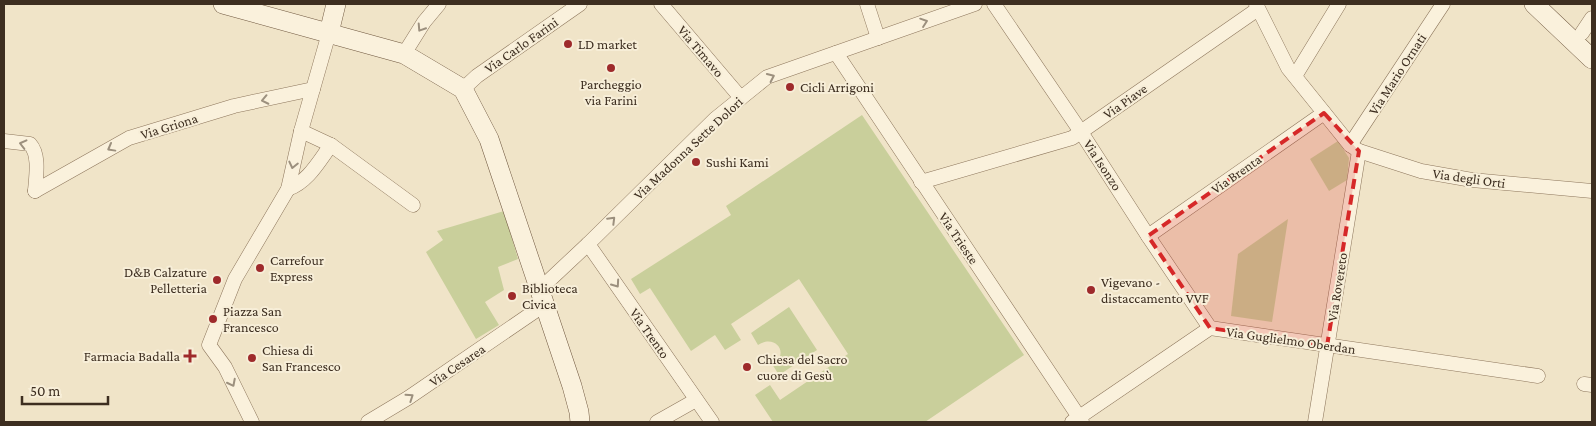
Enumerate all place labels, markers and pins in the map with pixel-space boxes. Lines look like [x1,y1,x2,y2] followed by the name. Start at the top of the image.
[578,36,637,52] place label: LD market
[562,38,574,50] marker: LD market
[605,62,617,74] marker: Parcheggio via Farini
[580,76,642,108] place label: Parcheggio via Farini
[800,79,874,95] place label: Cicli Arrigoni
[784,81,796,93] marker: Cicli Arrigoni
[706,154,769,170] place label: Sushi Kami
[690,156,702,168] marker: Sushi Kami
[270,252,324,284] place label: Carrefour Express
[254,262,266,274] marker: Carrefour Express
[124,264,208,296] place label: D&B Calzature Pelletteria
[211,274,223,286] marker: D&B Calzature Pelletteria
[1101,274,1209,306] place label: Vigevano - distaccamento VVF
[522,280,578,312] place label: Biblioteca Civica
[1085,284,1097,296] marker: Vigevano - distaccamento VVF
[506,290,518,302] marker: Biblioteca Civica
[223,303,282,335] place label: Piazza San Francesco
[207,313,219,325] marker: Piazza San Francesco
[262,342,341,374] place label: Chiesa di San Francesco
[84,348,181,364] place label: Farmacia Badalla
[184,350,196,362] marker: Farmacia Badalla
[757,351,848,383] place label: Chiesa del Sacro cuore di Gesù
[246,352,258,364] marker: Chiesa di San Francesco
[741,361,753,373] marker: Chiesa del Sacro cuore di Gesù

